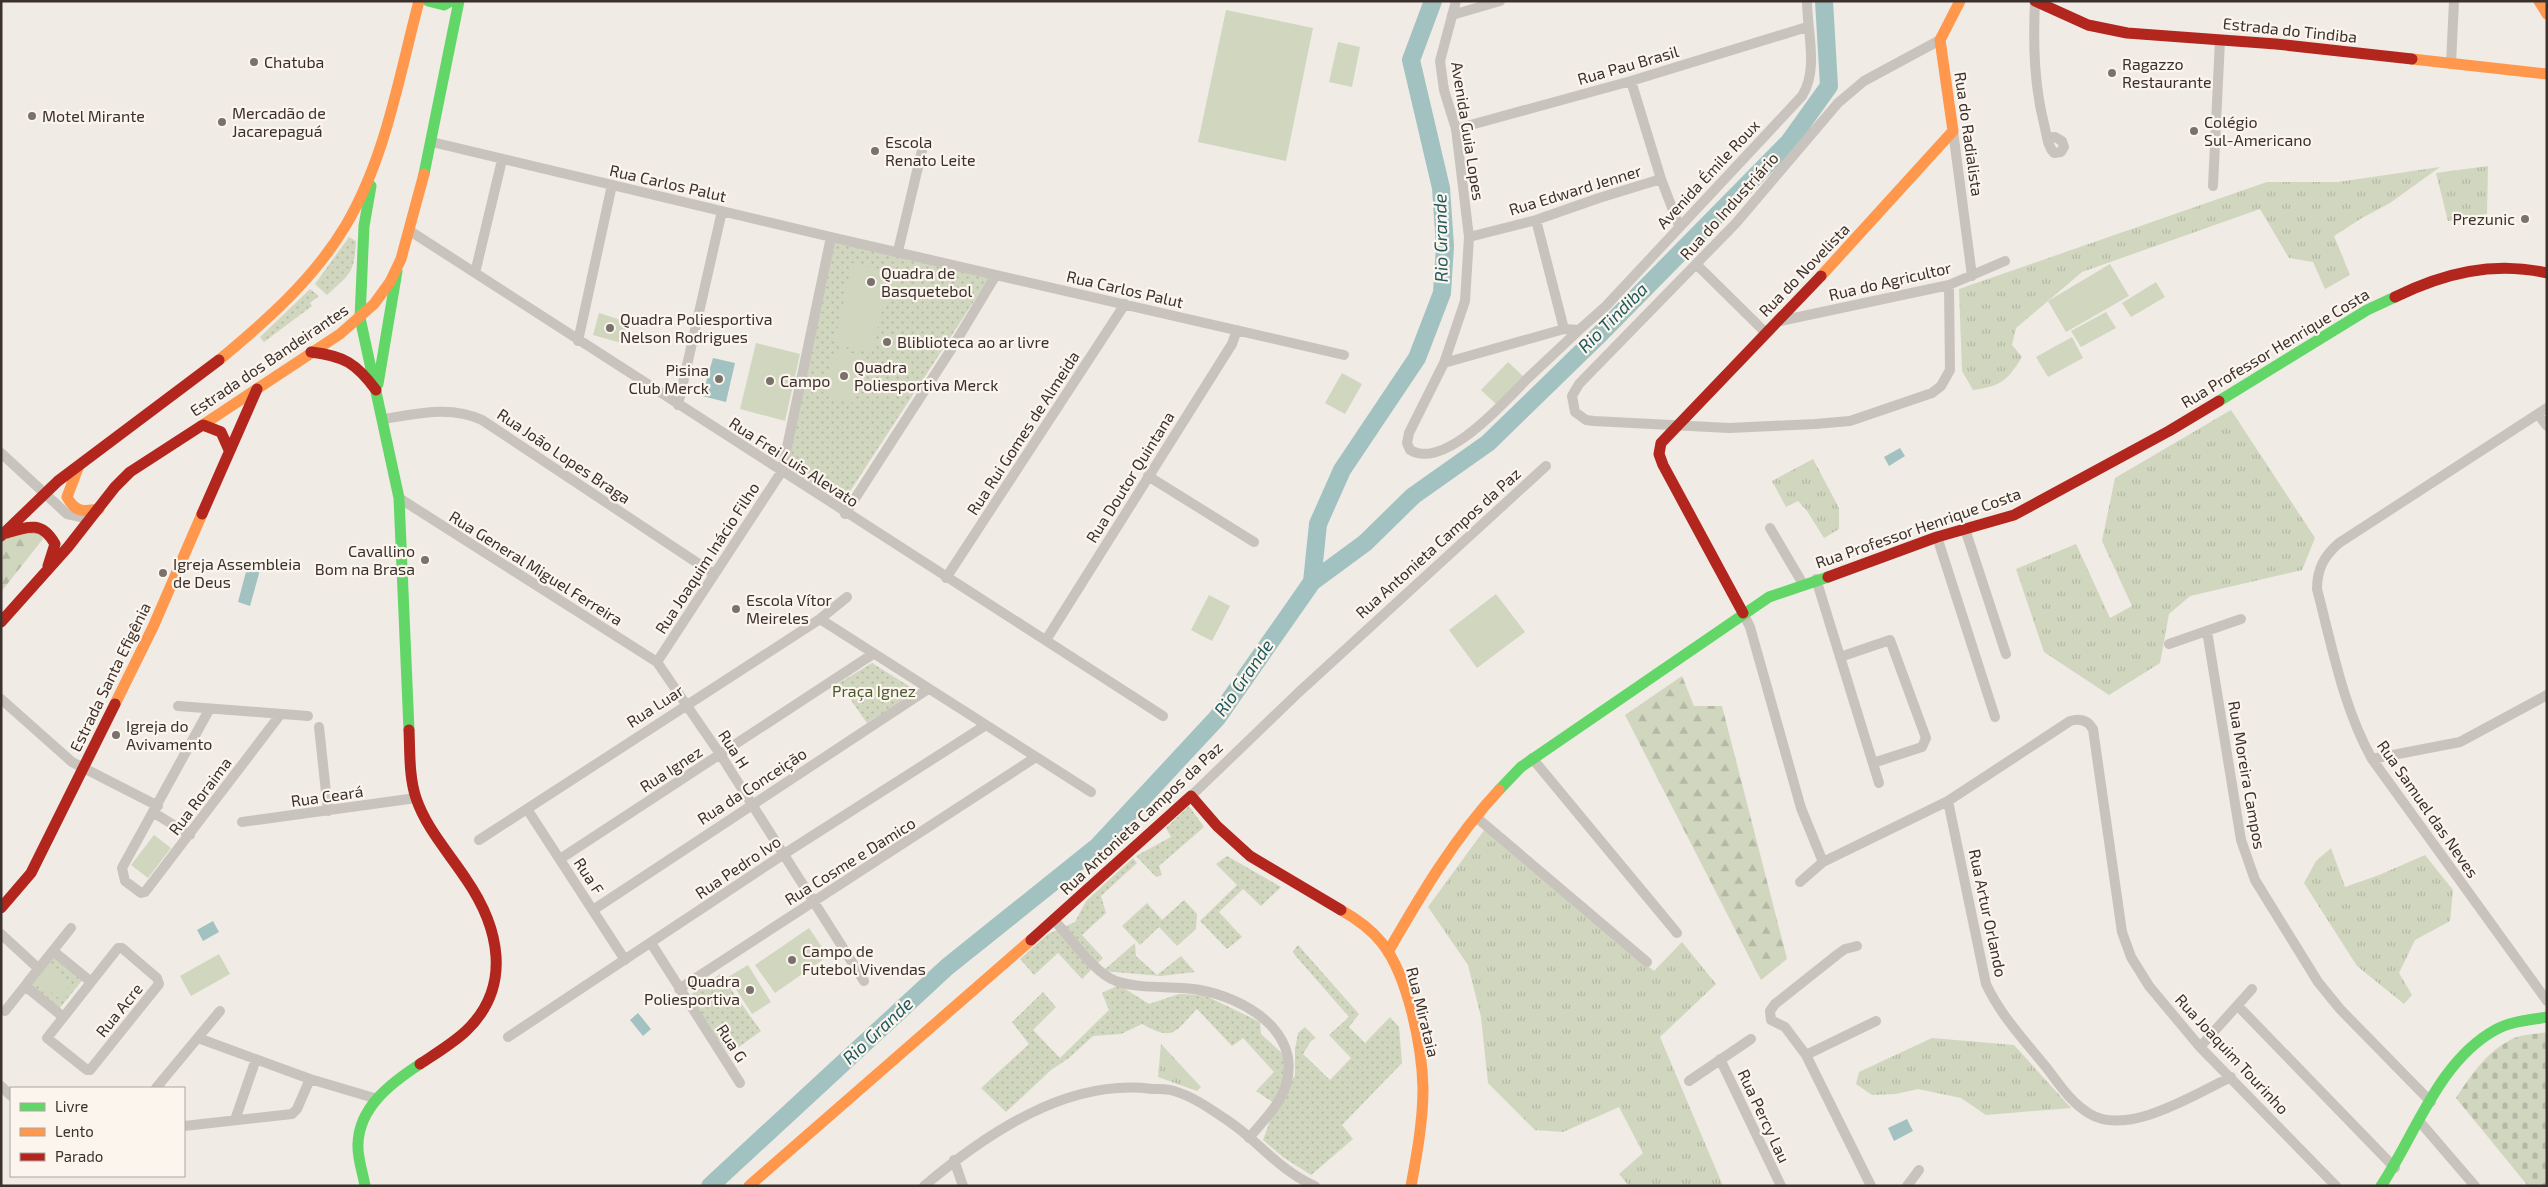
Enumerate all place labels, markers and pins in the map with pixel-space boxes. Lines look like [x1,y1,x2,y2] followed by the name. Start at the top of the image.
[264,52,324,71] place label: Chatuba
[2122,54,2212,91] place label: Ragazzo Restaurante
[248,56,260,68] marker: Chatuba
[2106,67,2118,79] marker: Ragazzo Restaurante
[232,103,326,140] place label: Mercadão de Jacarepaguá
[42,106,145,125] place label: Motel Mirante
[26,110,38,122] marker: Motel Mirante
[2204,112,2312,149] place label: Colégio Sul-Americano
[216,116,228,128] marker: Mercadão de Jacarepaguá
[2188,125,2200,137] marker: Colégio Sul-Americano
[885,132,976,169] place label: Escola Renato Leite
[869,145,881,157] marker: Escola Renato Leite
[2452,209,2515,228] place label: Prezunic
[2519,213,2531,225] marker: Prezunic
[881,263,973,300] place label: Quadra de Basquetebol
[865,276,877,288] marker: Quadra de Basquetebol
[620,309,772,346] place label: Quadra Poliesportiva Nelson Rodrigues
[604,322,616,334] marker: Quadra Poliesportiva Nelson Rodrigues
[897,332,1049,351] place label: Bliblioteca ao ar livre
[881,336,893,348] marker: Bliblioteca ao ar livre
[854,357,998,394] place label: Quadra Poliesportiva Merck
[629,360,709,397] place label: Pisina Club Merck
[838,370,850,382] marker: Quadra Poliesportiva Merck
[780,371,830,390] place label: Campo
[713,373,725,385] marker: Pisina Club Merck
[764,375,776,387] marker: Campo
[315,541,415,578] place label: Cavallino Bom na Brasa
[173,554,301,591] place label: Igreja Assembleia de Deus
[419,554,431,566] marker: Cavallino Bom na Brasa
[157,567,169,579] marker: Igreja Assembleia de Deus
[746,590,833,627] place label: Escola Vítor Meireles
[730,603,742,615] marker: Escola Vítor Meireles
[126,716,212,753] place label: Igreja do Avivamento
[110,729,122,741] marker: Igreja do Avivamento
[802,941,926,978] place label: Campo de Futebol Vivendas
[786,954,798,966] marker: Campo de Futebol Vivendas
[644,971,740,1008] place label: Quadra Poliesportiva
[744,984,756,996] marker: Quadra Poliesportiva

